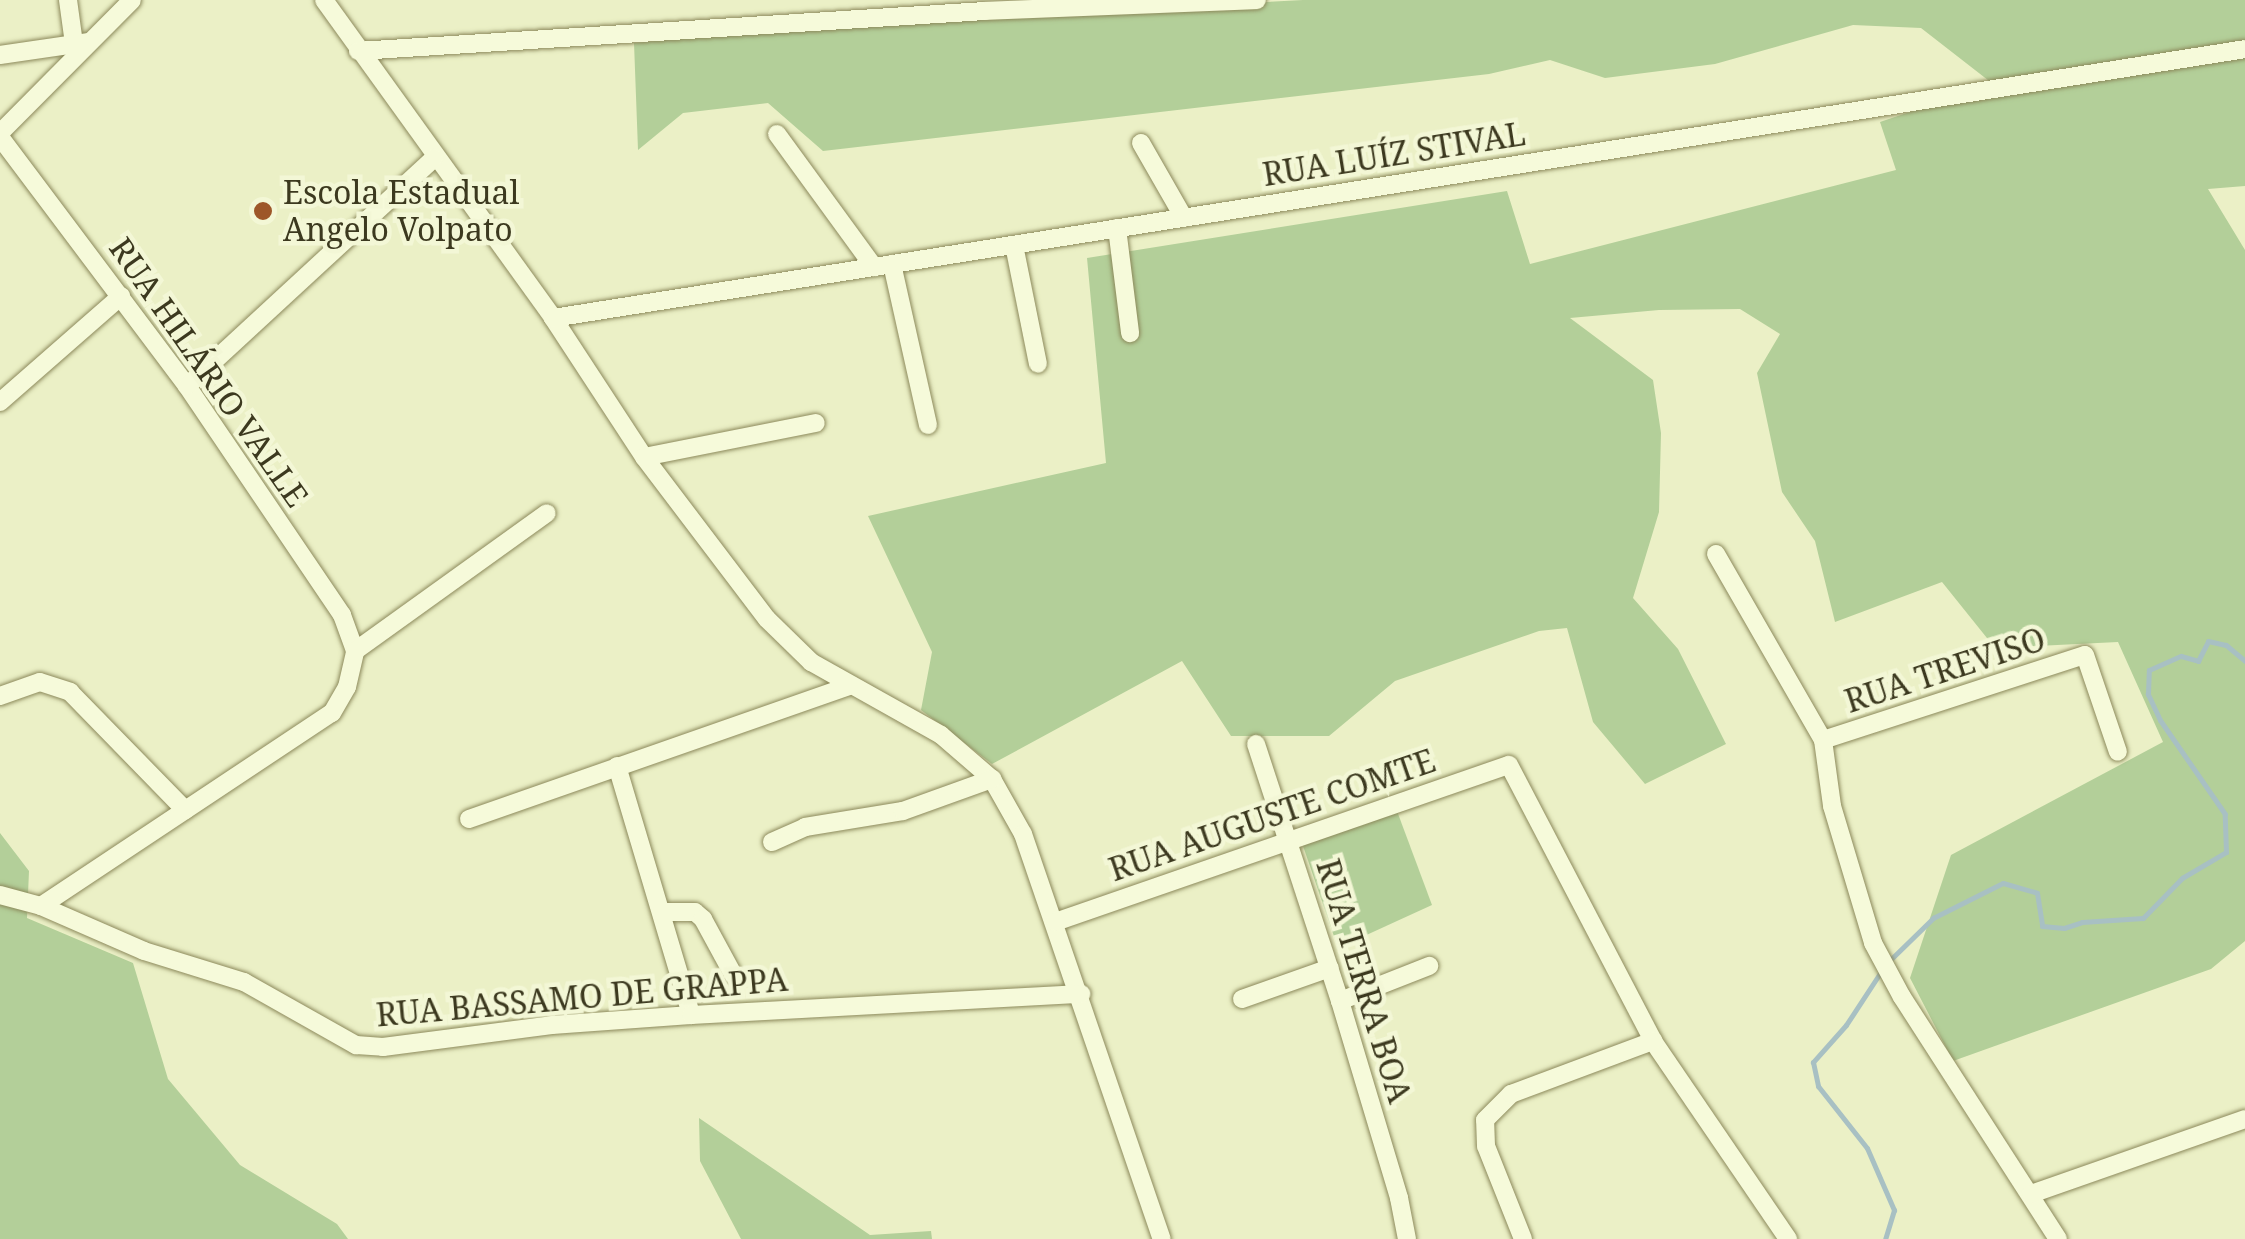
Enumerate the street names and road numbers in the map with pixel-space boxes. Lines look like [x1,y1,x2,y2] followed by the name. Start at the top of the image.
[1260,114,1528,194] street label: RUA LUÍZ STIVAL
[102,230,316,514] street label: RUA HILÁRIO VALLE
[1840,620,2050,720] street label: RUA TREVISO
[1104,741,1440,889] street label: RUA AUGUSTE COMTE
[1309,854,1419,1108] street label: RUA TERRA BOA
[375,960,789,1034] street label: RUA BASSAMO DE GRAPPA

